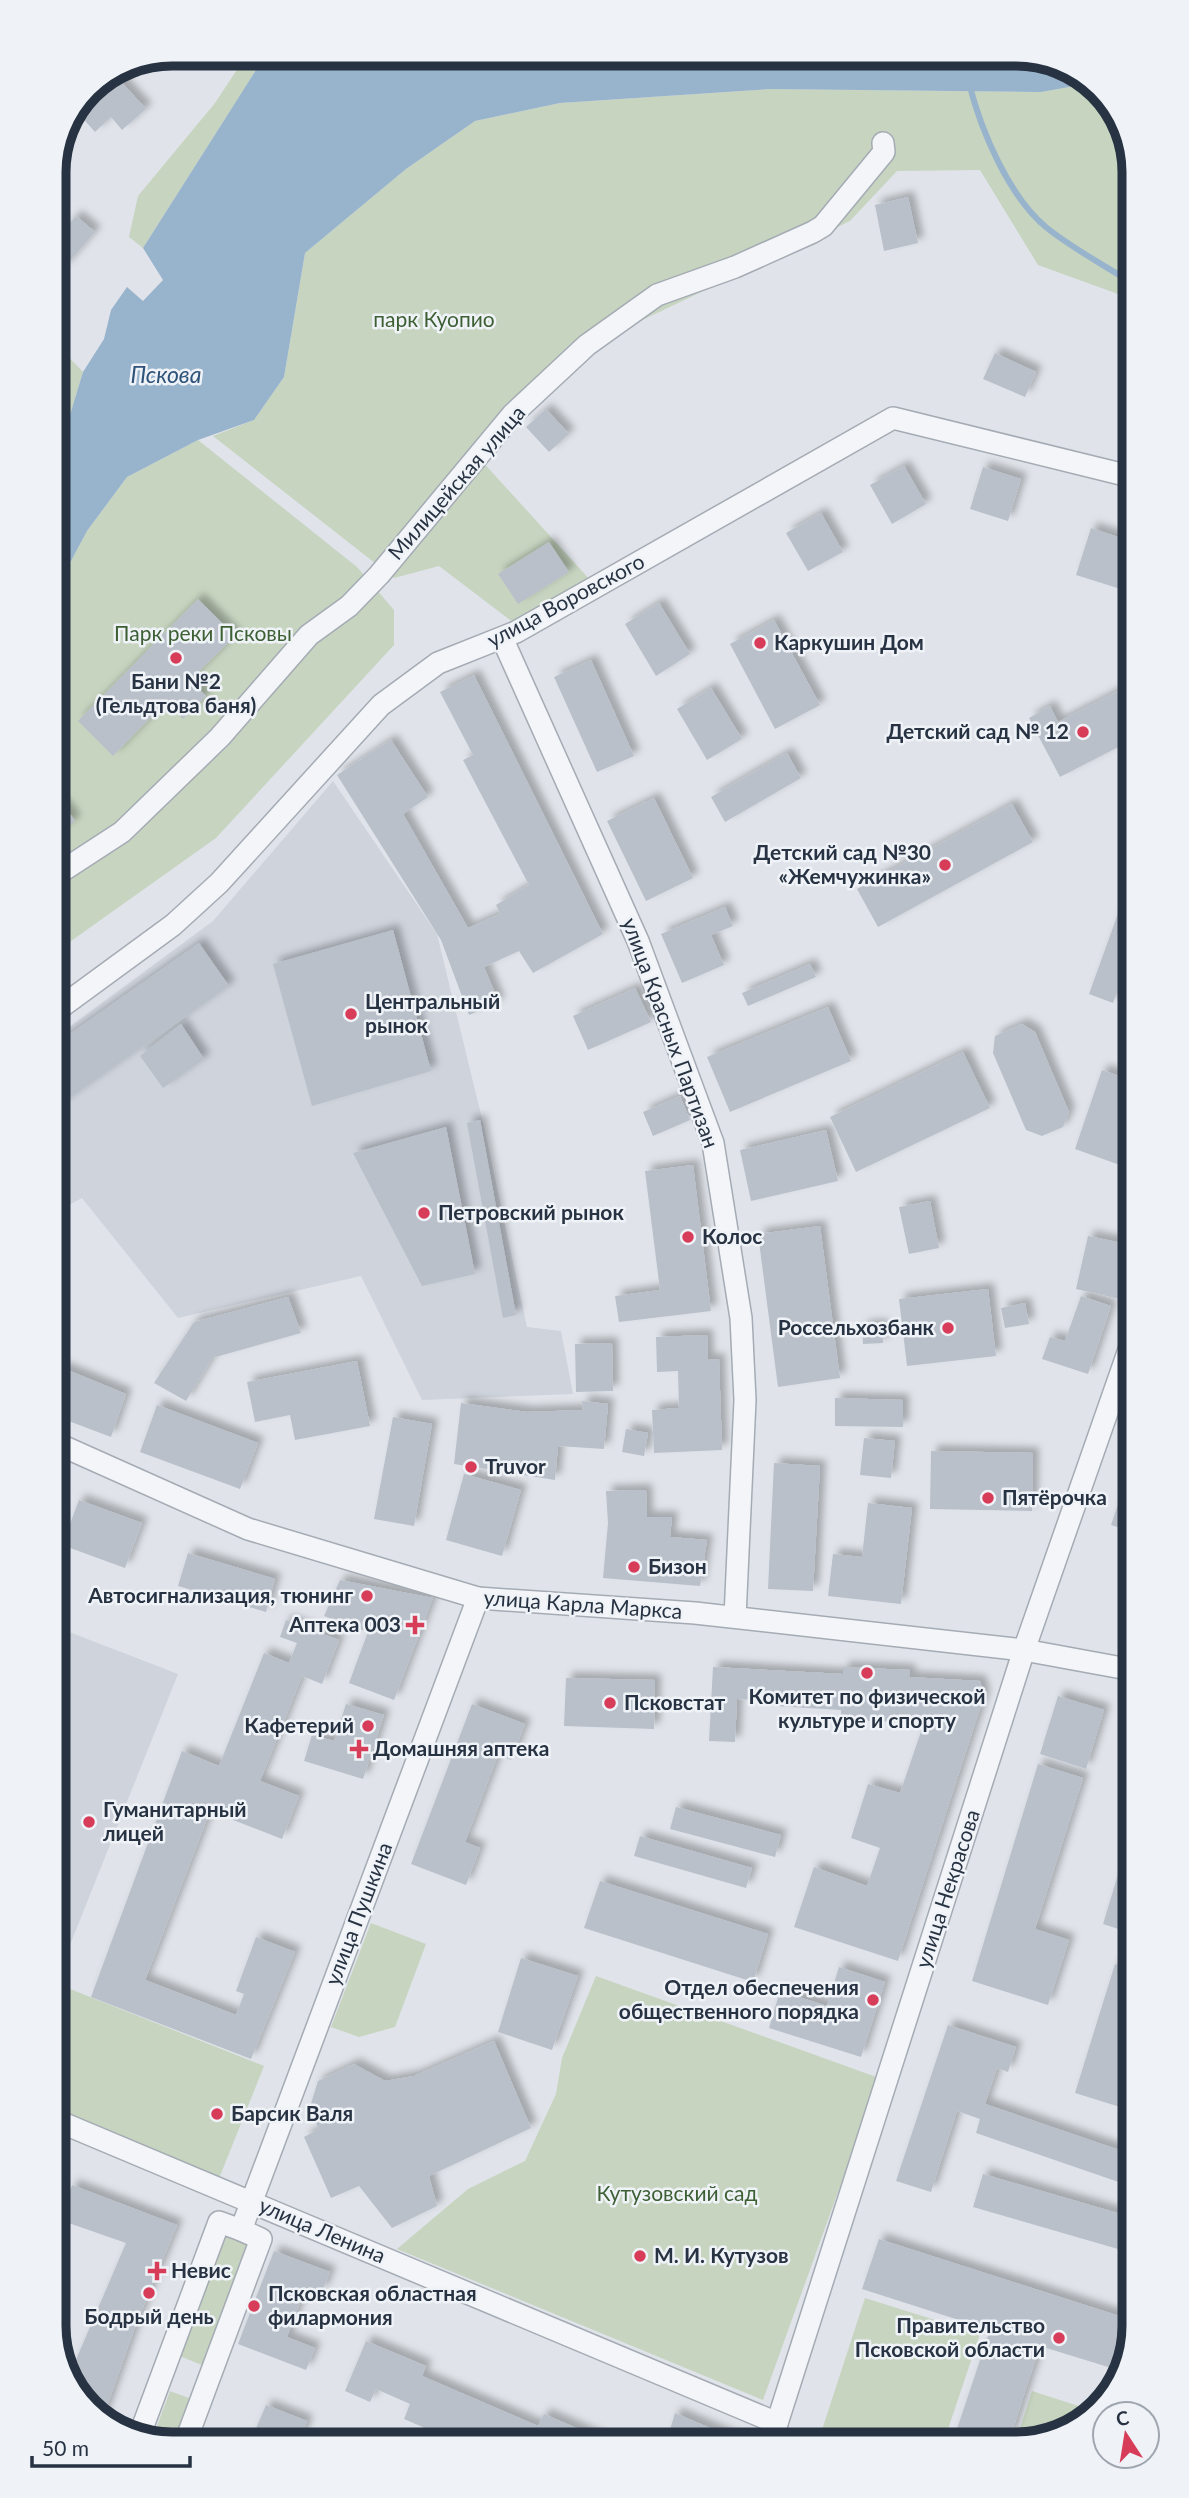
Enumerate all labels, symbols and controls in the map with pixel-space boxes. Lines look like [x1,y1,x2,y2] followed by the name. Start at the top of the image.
[373,306,495,331] park label: парк Куопио
[130,360,202,388] water label: Пскова
[382,400,530,564] street label: Милицейская улица
[482,548,648,652] street label: улица Воровского
[114,620,292,645] park label: Парк реки Псковы
[774,629,924,654] place label: Каркушин Дом
[752,635,768,651] marker: Каркушин Дом
[168,650,184,666] marker: Бани №2 (Гельдтова баня)
[96,668,256,717] place label: Бани №2 (Гельдтова баня)
[886,718,1069,743] place label: Детский сад № 12
[1075,724,1091,740] marker: Детский сад № 12
[754,839,931,888] place label: Детский сад №30 «Жемчужинка»
[937,857,953,873] marker: Детский сад №30 «Жемчужинка»
[618,914,725,1151] street label: улица Красных Партизан
[365,988,500,1037] place label: Центральный рынок
[343,1006,359,1022] marker: Центральный рынок
[438,1199,624,1224] place label: Петровский рынок
[416,1205,432,1221] marker: Петровский рынок
[702,1223,762,1248] place label: Колос
[680,1229,696,1245] marker: Колос
[778,1314,935,1339] place label: Россельхозбанк
[940,1320,956,1336] marker: Россельхозбанк
[485,1453,546,1478] place label: Truvor
[463,1459,479,1475] marker: Truvor
[1002,1484,1107,1509] place label: Пятёрочка
[980,1490,996,1506] marker: Пятёрочка
[648,1553,707,1578] place label: Бизон
[626,1559,642,1575] marker: Бизон
[87,1582,353,1607] place label: Автосигнализация, тюнинг
[483,1584,683,1623] street label: улица Карла Маркса
[359,1588,375,1604] marker: Автосигнализация, тюнинг
[288,1611,401,1636] place label: Аптека 003
[407,1617,423,1633] marker: Аптека 003
[859,1665,875,1681] marker: Комитет по физической культуре и спорту
[749,1683,985,1732] place label: Комитет по физической культуре и спорту
[624,1689,725,1714] place label: Псковстат
[602,1695,618,1711] marker: Псковстат
[244,1712,354,1737] place label: Кафетерий
[360,1718,376,1734] marker: Кафетерий
[373,1735,549,1760] place label: Домашняя аптека
[351,1741,367,1757] marker: Домашняя аптека
[103,1796,246,1845] place label: Гуманитарный лицей
[909,1806,984,1971] street label: улица Некрасова
[81,1814,97,1830] marker: Гуманитарный лицей
[319,1838,396,1989] street label: улица Пушкина
[619,1974,859,2023] place label: Отдел обеспечения общественного порядка
[865,1992,881,2008] marker: Отдел обеспечения общественного порядка
[231,2100,353,2125] place label: Барсик Валя
[209,2106,225,2122] marker: Барсик Валя
[597,2180,757,2205] park label: Кутузовский сад
[256,2192,390,2267] street label: улица Ленина
[654,2242,789,2267] place label: М. И. Кутузов
[632,2248,648,2264] marker: М. И. Кутузов
[171,2257,231,2282] place label: Невис
[149,2263,165,2279] marker: Невис
[268,2280,477,2329] place label: Псковская областная филармония
[141,2285,157,2301] marker: Бодрый день
[246,2298,262,2314] marker: Псковская областная филармония
[84,2303,214,2328] place label: Бодрый день
[855,2312,1045,2361] place label: Правительство Псковской области
[1051,2330,1067,2346] marker: Правительство Псковской области
[1091,2400,1161,2470] north arrow
[1114,2405,1131,2430] text: С
[32,2424,189,2468] scale bar
[42,2435,89,2460] text: 50 m

